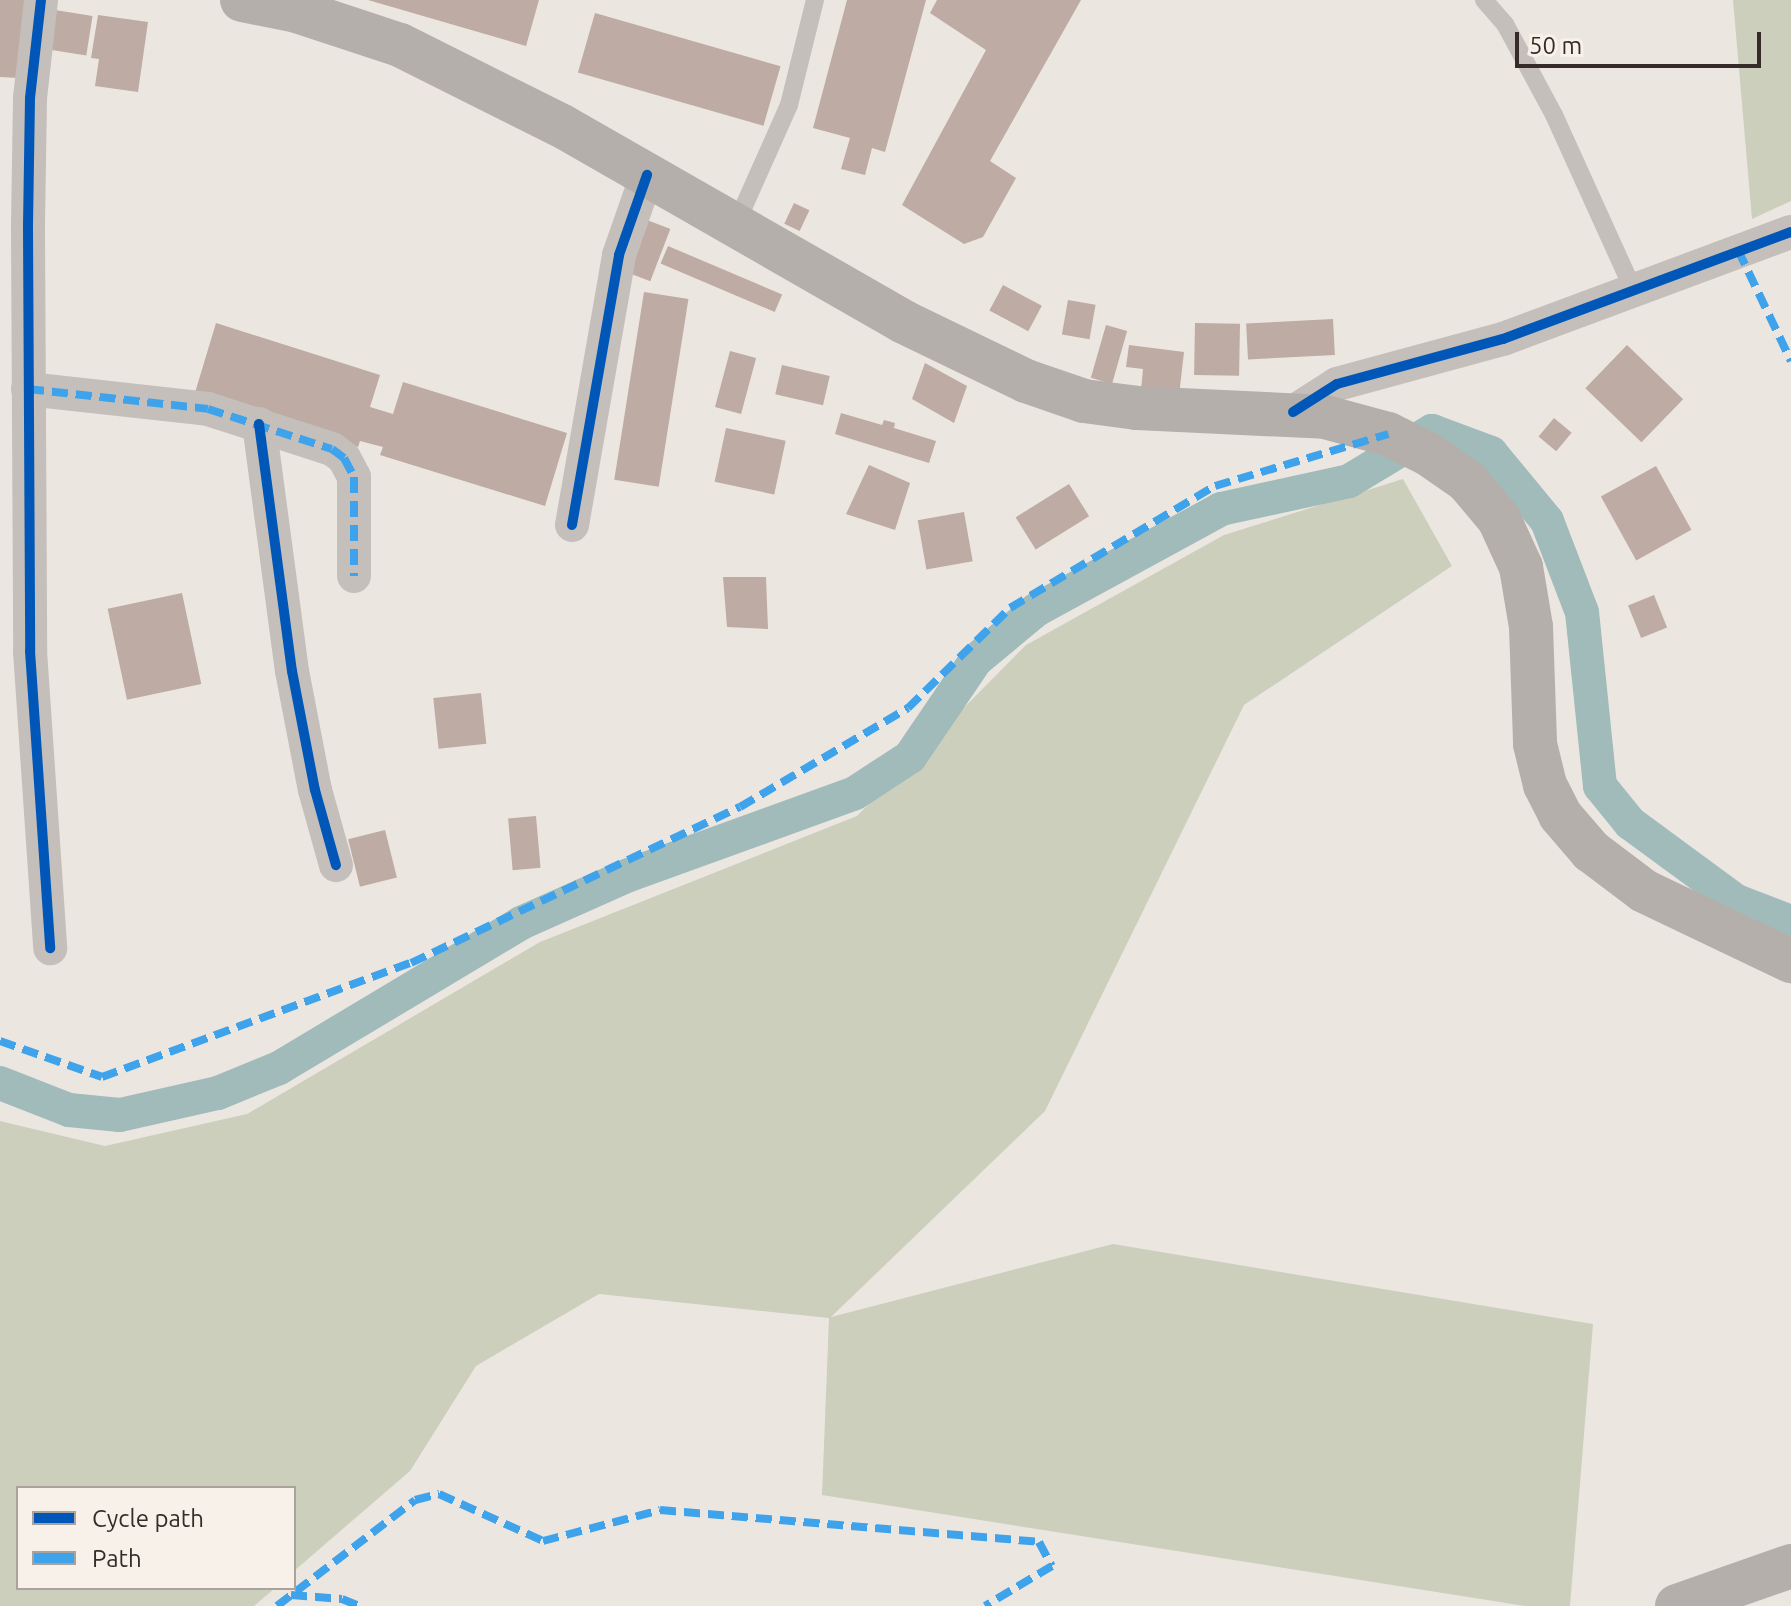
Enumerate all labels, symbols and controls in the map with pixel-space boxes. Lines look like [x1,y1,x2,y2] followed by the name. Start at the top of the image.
[1519,16,1765,66] scale bar
[1529,32,1582,59] text: 50 m
[16,1486,296,1590] legend
[92,1505,204,1532] text: Cycle path
[92,1545,142,1572] text: Path

